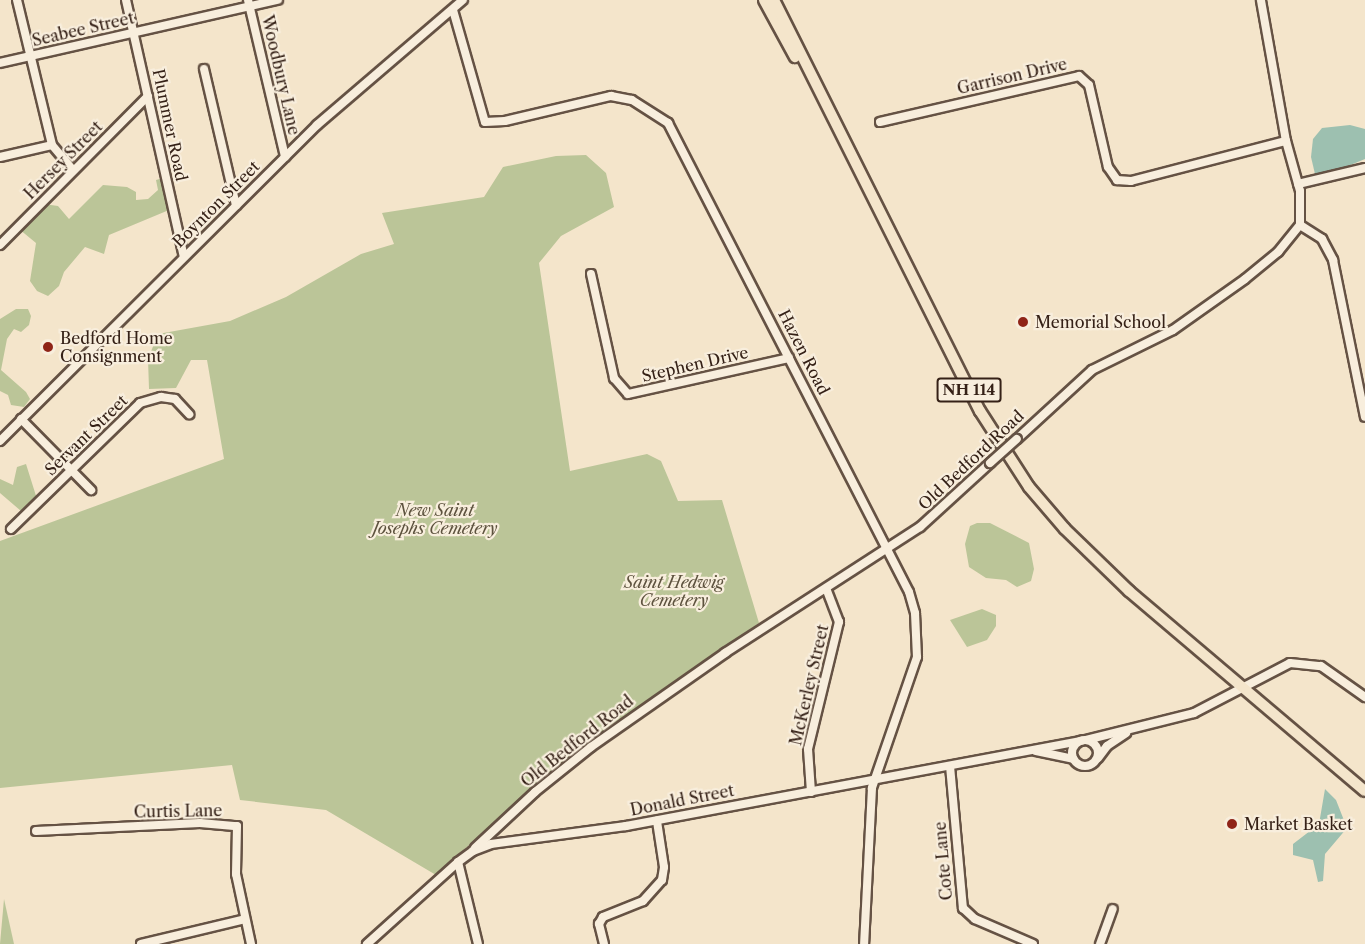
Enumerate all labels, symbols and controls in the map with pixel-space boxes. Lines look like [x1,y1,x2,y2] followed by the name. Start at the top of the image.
[30,8,136,50] street label: Seabee Street
[258,13,304,137] street label: Woodbury Lane
[955,54,1069,98] street label: Garrison Drive
[149,67,191,183] street label: Plummer Road
[20,117,106,203] street label: Hersey Street
[169,157,263,251] street label: Boynton Street
[774,306,834,398] street label: Hazen Road
[1035,312,1166,332] place label: Memorial School
[1016,315,1030,329] marker: Memorial School
[60,328,173,366] place label: Bedford Home Consignment
[41,340,55,354] marker: Bedford Home Consignment
[640,342,750,386] street label: Stephen Drive
[936,378,1002,402] road number: NH 114
[41,391,131,479] street label: Servant Street
[914,406,1028,514] street label: Old Bedford Road
[372,500,498,538] park label: New Saint Josephs Cemetery
[624,572,724,610] park label: Saint Hedwig Cemetery
[786,623,832,747] street label: McKerley Street
[517,691,637,791] street label: Old Bedford Road
[628,781,736,819] street label: Donald Street
[134,801,222,821] street label: Curtis Lane
[1244,814,1353,834] place label: Market Basket
[1225,817,1239,831] marker: Market Basket
[930,821,956,901] street label: Cote Lane

